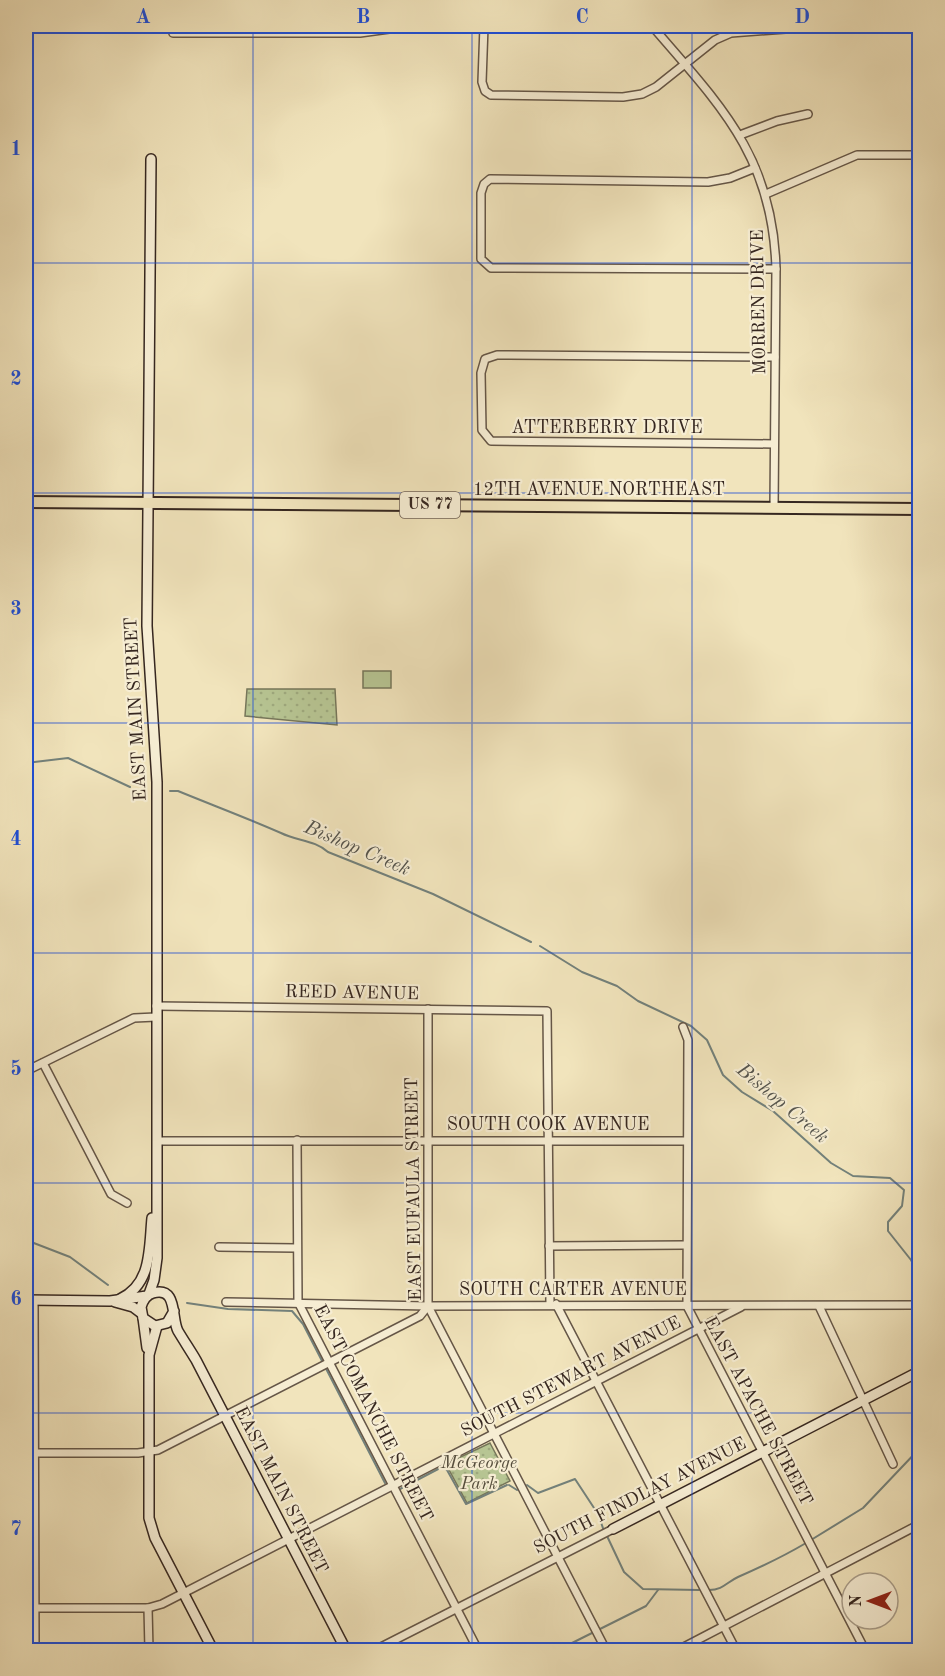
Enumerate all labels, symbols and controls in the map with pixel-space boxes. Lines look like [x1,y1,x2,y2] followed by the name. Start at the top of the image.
[135,8,151,28] text: A
[356,8,370,28] text: B
[575,8,589,28] text: C
[794,8,810,28] text: D
[10,140,22,160] text: 1
[749,229,769,375] street label: MORREN DRIVE
[10,370,22,390] text: 2
[511,419,703,437] street label: ATTERBERRY DRIVE
[473,481,725,499] street label: 12TH AVENUE NORTHEAST
[400,492,460,518] road number: US 77
[10,600,22,620] text: 3
[122,616,150,802] street label: EAST MAIN STREET
[300,817,413,880] water label: Bishop Creek
[10,830,22,850] text: 4
[285,983,419,1003] street label: REED AVENUE
[10,1059,22,1080] text: 5
[732,1059,832,1148] water label: Bishop Creek
[403,1077,425,1301] street label: EAST EUFAULA STREET
[447,1116,649,1134] street label: SOUTH COOK AVENUE
[459,1281,687,1299] street label: SOUTH CARTER AVENUE
[10,1290,22,1310] text: 6
[310,1302,436,1524] street label: EAST COMANCHE STREET
[458,1314,684,1440] street label: SOUTH STEWART AVENUE
[700,1314,816,1508] street label: EAST APACHE STREET
[231,1404,331,1576] street label: EAST MAIN STREET
[531,1434,749,1558] street label: SOUTH FINDLAY AVENUE
[440,1454,517,1493] park label: McGeorge Park
[10,1520,22,1540] text: 7
[840,1571,900,1631] north arrow
[849,1594,865,1607] text: N

